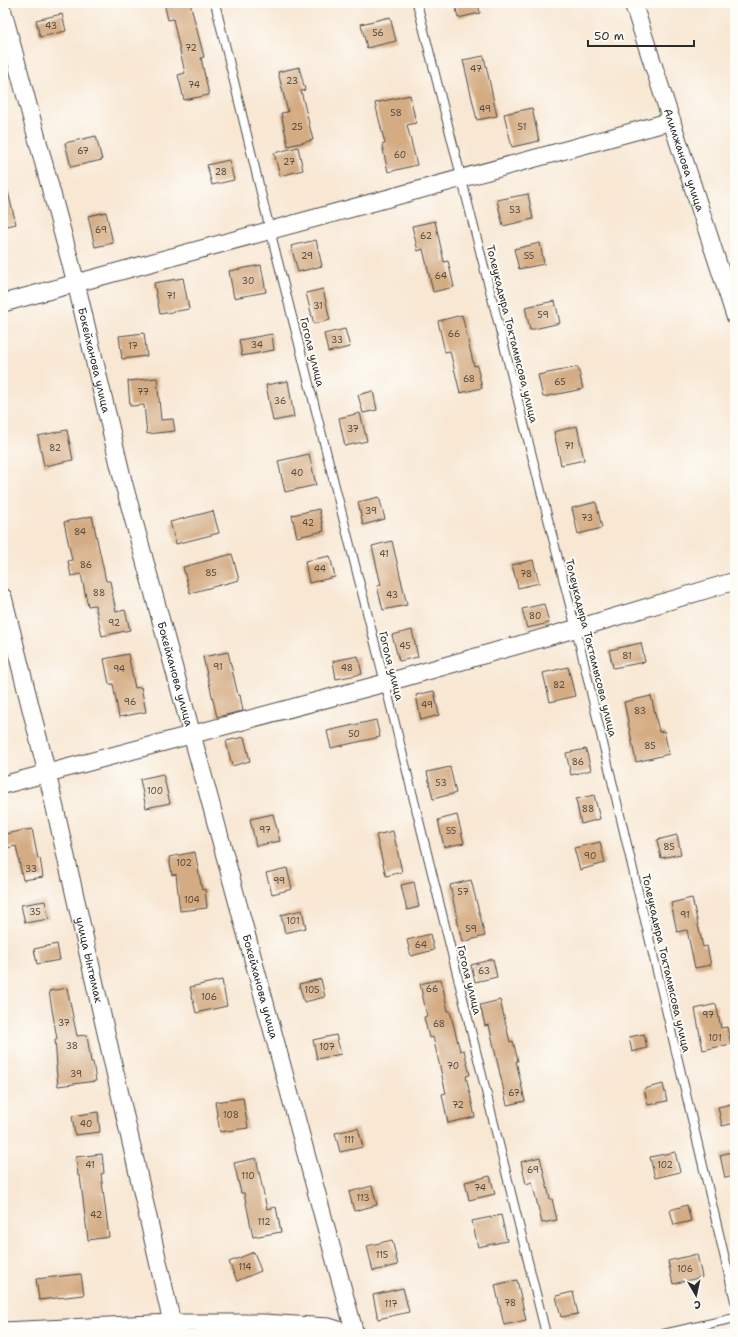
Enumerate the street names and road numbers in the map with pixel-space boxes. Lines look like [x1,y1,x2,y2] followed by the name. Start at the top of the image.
[660,106,708,214] street label: Алимжанова улица
[483,243,541,425] street label: Толеукадыра Токтамысова улица
[75,306,114,415] street label: Бокейханова улица
[296,316,328,388] street label: Гоголя улица
[562,557,620,739] street label: Толеукадыра Токтамысова улица
[154,620,197,728] street label: Бокейханова улица
[375,630,407,702] street label: Гоголя улица
[638,872,694,1054] street label: Толеукадыра Токтамысова улица
[72,915,107,1004] street label: улица Ынтымак
[239,932,282,1041] street label: Бокейханова улица
[453,944,485,1016] street label: Гоголя улица

